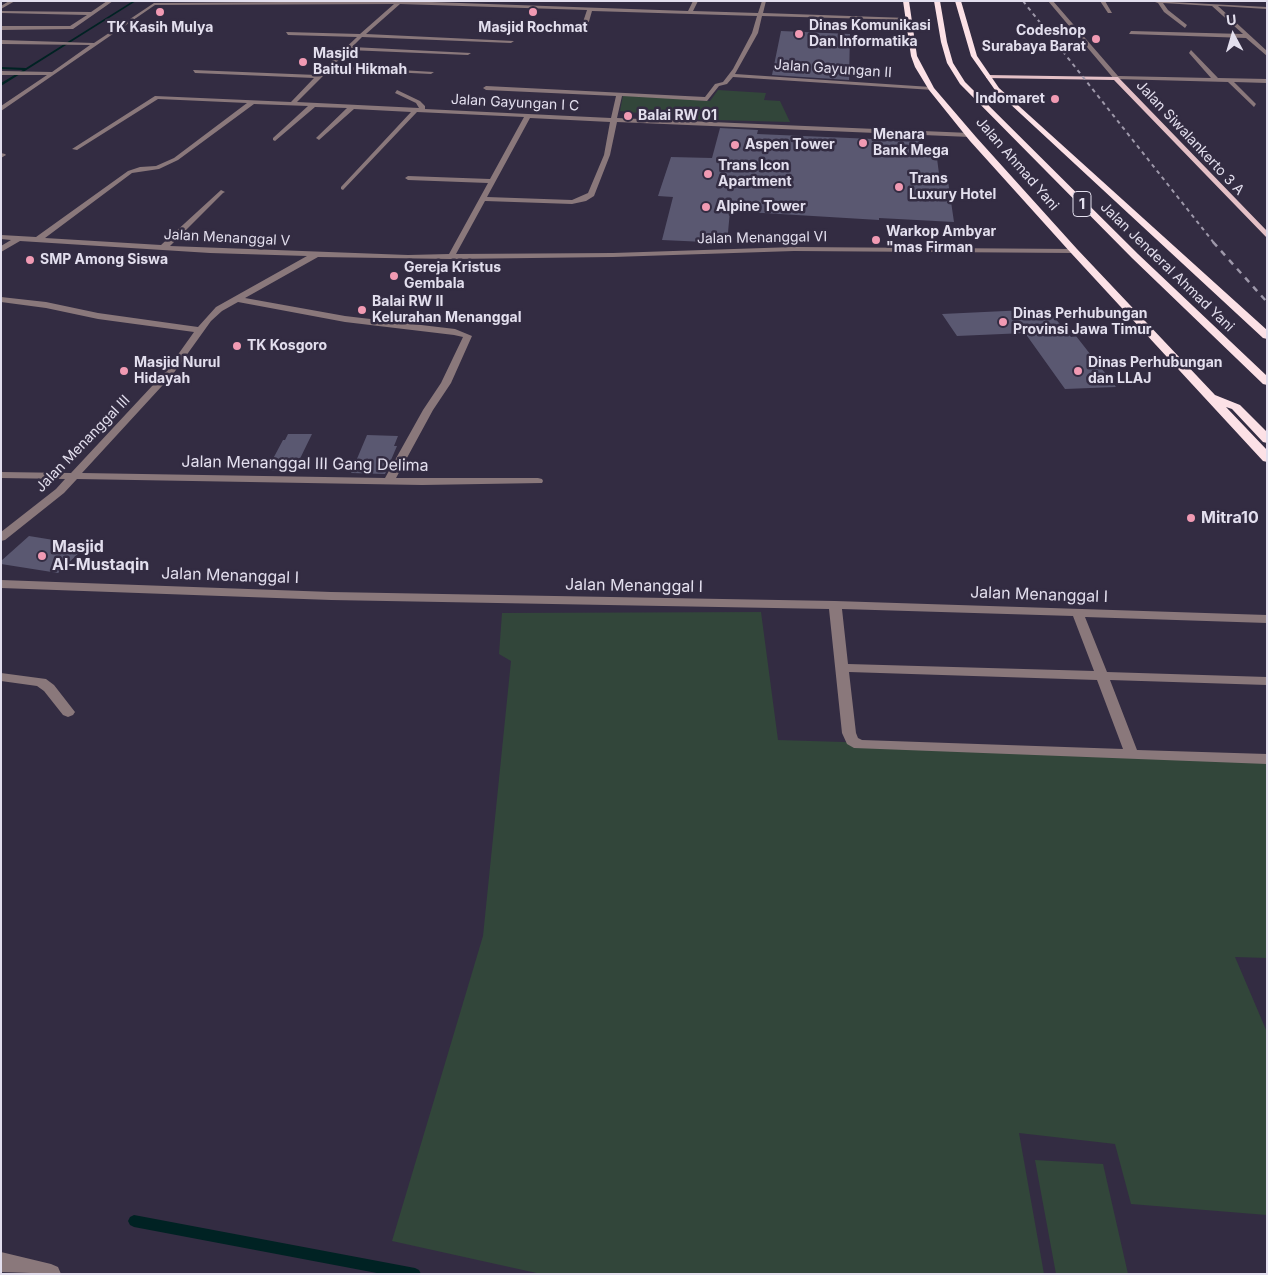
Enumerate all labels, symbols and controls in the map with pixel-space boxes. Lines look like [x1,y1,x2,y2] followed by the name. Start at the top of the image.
[154,6,166,18] marker: TK Kasih Mulya
[527,6,539,18] marker: Masjid Rochmat
[1208,10,1258,60] north arrow
[1225,11,1237,29] text: U
[809,18,931,50] place label: Dinas Komunikasi Dan Informatika
[107,20,213,36] place label: TK Kasih Mulya
[478,20,588,36] place label: Masjid Rochmat
[982,23,1086,56] place label: Codeshop Surabaya Barat
[793,28,805,40] marker: Dinas Komunikasi Dan Informatika
[1090,33,1102,45] marker: Codeshop Surabaya Barat
[313,46,407,78] place label: Masjid Baitul Hikmah
[297,56,309,68] marker: Masjid Baitul Hikmah
[774,57,892,81] street label: Jalan Gayungan II
[1133,77,1247,199] street label: Jalan Siwalankerto 3 A
[450,91,580,115] street label: Jalan Gayungan I C
[975,91,1045,107] place label: Indomaret
[1049,93,1061,105] marker: Indomaret
[638,108,717,124] place label: Balai RW 01
[622,110,634,122] marker: Balai RW 01
[972,114,1062,214] street label: Jalan Ahmad Yani
[873,127,949,160] place label: Menara Bank Mega
[745,137,835,153] place label: Aspen Tower
[857,137,869,149] marker: Menara Bank Mega
[729,139,741,151] marker: Aspen Tower
[718,158,792,190] place label: Trans Icon Apartment
[702,168,714,180] marker: Trans Icon Apartment
[909,171,996,203] place label: Trans Luxury Hotel
[893,181,905,193] marker: Trans Luxury Hotel
[1073,192,1091,216] road number: 1
[716,199,806,215] place label: Alpine Tower
[1097,199,1237,335] street label: Jalan Jenderal Ahmad Yani
[700,201,712,213] marker: Alpine Tower
[886,224,996,256] place label: Warkop Ambyar "mas Firman
[163,226,291,250] street label: Jalan Menanggal V
[697,228,827,248] street label: Jalan Menanggal VI
[870,234,882,246] marker: Warkop Ambyar "mas Firman
[40,252,168,268] place label: SMP Among Siswa
[24,254,36,266] marker: SMP Among Siswa
[404,260,501,292] place label: Gereja Kristus Gembala
[388,270,400,282] marker: Gereja Kristus Gembala
[372,294,521,326] place label: Balai RW II Kelurahan Menanggal
[356,304,368,316] marker: Balai RW II Kelurahan Menanggal
[1013,306,1152,338] place label: Dinas Perhubungan Provinsi Jawa Timur
[997,316,1009,328] marker: Dinas Perhubungan Provinsi Jawa Timur
[247,338,327,354] place label: TK Kosgoro
[231,340,243,352] marker: TK Kosgoro
[134,355,220,388] place label: Masjid Nurul Hidayah
[1088,355,1222,388] place label: Dinas Perhubungan dan LLAJ
[118,365,130,377] marker: Masjid Nurul Hidayah
[1072,365,1084,377] marker: Dinas Perhubungan dan LLAJ
[32,392,134,496] street label: Jalan Menanggal III
[181,452,429,476] street label: Jalan Menanggal III Gang Delima
[1201,508,1259,528] place label: Mitra10
[1185,512,1197,524] marker: Mitra10
[52,537,149,575] place label: Masjid Al-Mustaqin
[36,550,48,562] marker: Masjid Al-Mustaqin
[161,564,299,588] street label: Jalan Menanggal I
[565,575,703,597] street label: Jalan Menanggal I
[970,583,1108,607] street label: Jalan Menanggal I

